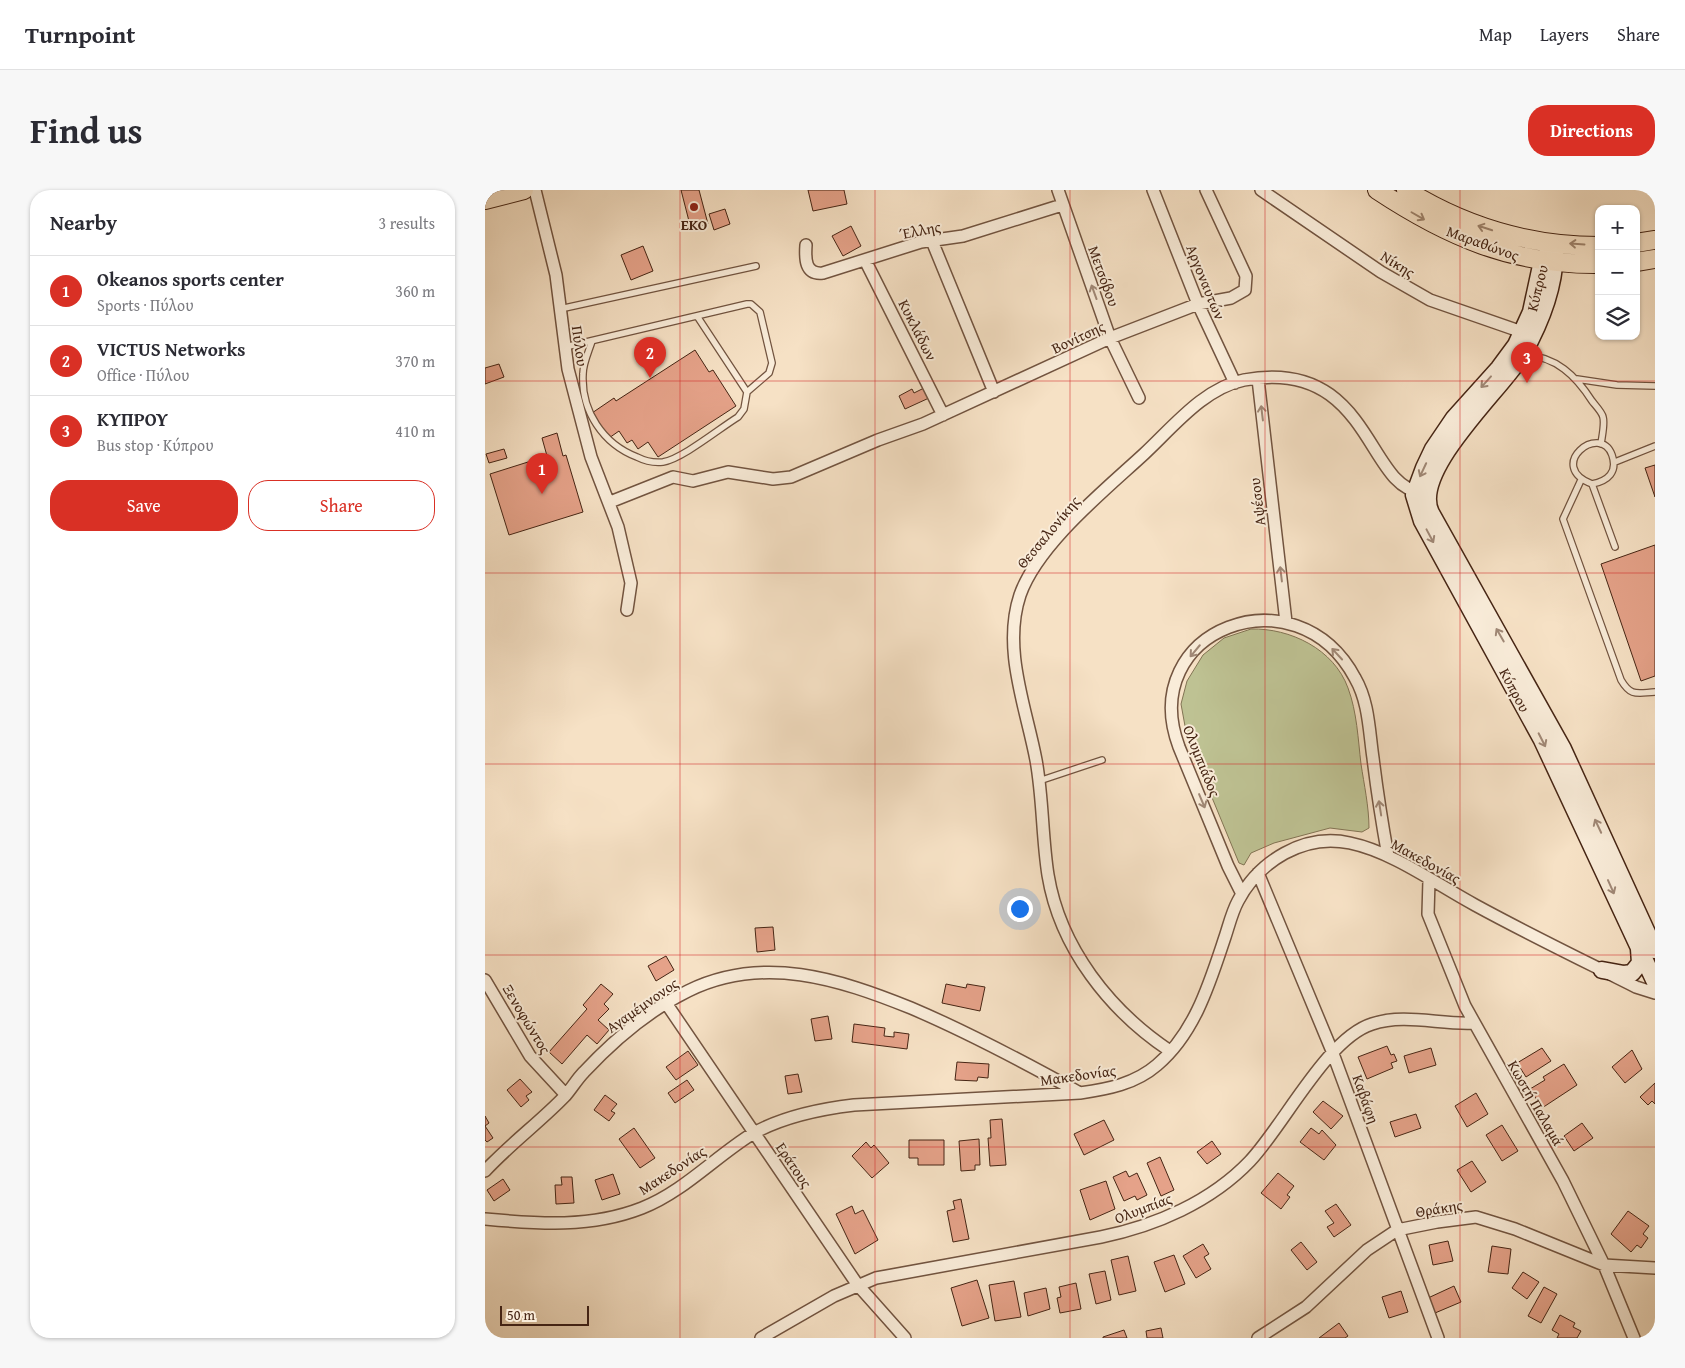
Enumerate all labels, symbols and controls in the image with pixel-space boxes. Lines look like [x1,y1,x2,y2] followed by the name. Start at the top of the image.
[25,17,135,52] text: Turnpoint
[1479,21,1512,48] text: Map
[1540,21,1589,48] text: Layers
[1617,21,1660,48] text: Share
[30,105,143,156] text: Find us
[1528,105,1655,156] button: Directions
[688,201,700,213] marker: EKO
[1595,205,1640,340] map controls
[1595,205,1640,250] button: +
[50,207,117,238] text: Nearby
[378,211,435,235] text: 3 results
[1411,211,1426,221] one-way arrow
[681,214,707,235] place label: EKO
[898,216,943,244] street label: Έλλης
[1444,220,1523,266] street label: Μαραθώνος
[1478,222,1494,232] one-way arrow
[1569,240,1585,249] one-way arrow
[1181,241,1231,323] street label: Αργοναυτών
[1083,243,1125,309] street label: Μετσόβου
[1377,245,1420,283] street label: Νίκης
[1595,250,1640,295] button: −
[1521,262,1553,313] street label: Κύπρου
[97,265,284,293] text: Okeanos sports center
[62,279,70,303] text: 1
[395,279,435,303] text: 360 m
[1089,285,1098,300] one-way arrow
[97,293,193,317] text: Sports · Πύλου
[1595,295,1640,340] button: layers
[894,296,943,365] street label: Κυκλάδων
[1048,315,1109,358] street label: Βονίτσης
[567,324,593,368] street label: Πύλου
[97,335,245,363] text: VICTUS Networks
[634,337,666,378] pin: 2
[1511,342,1543,383] pin: 3
[62,349,70,373] text: 2
[395,349,435,373] text: 370 m
[97,363,189,387] text: Office · Πύλου
[1481,375,1492,388] one-way arrow
[97,405,168,433] text: ΚΥΠΡΟΥ
[1257,405,1267,421] one-way arrow
[62,419,70,443] text: 3
[395,419,435,443] text: 410 m
[97,433,213,457] text: Bus stop · Κύπρου
[526,453,558,494] pin: 1
[1418,462,1427,477] one-way arrow
[1244,476,1270,527] street label: Αψέσου
[50,480,238,531] button: Save
[248,480,435,531] button: Share
[1011,491,1085,573] street label: Θεσσαλονίκης
[1425,529,1435,544] one-way arrow
[1276,566,1286,582] one-way arrow
[1495,628,1505,642] one-way arrow
[1189,645,1201,658] one-way arrow
[1331,648,1343,661] one-way arrow
[1495,664,1535,716] street label: Κύπρου
[1178,722,1226,800] street label: Ολυμπιάδος
[1538,732,1547,747] one-way arrow
[1198,793,1208,808] one-way arrow
[1374,800,1384,816] one-way arrow
[1593,819,1602,834] one-way arrow
[1388,833,1465,889] street label: Μακεδονίας
[1607,879,1616,894] one-way arrow
[1007,896,1033,922] your location
[602,972,683,1038] street label: Αγαμέμνονος
[498,980,556,1058] street label: Ξενοφώντος
[1503,1056,1569,1150] street label: Κωστή Παλαμά
[1039,1059,1118,1091] street label: Μακεδονίας
[1347,1072,1385,1126] street label: Καβάφη
[771,1138,817,1193] street label: Εράτους
[634,1140,710,1200] street label: Μακεδονίας
[1111,1187,1175,1229] street label: Ολυμπίας
[1414,1194,1465,1222] street label: Θράκης
[500,1303,589,1326] scale bar
[507,1305,535,1325] text: 50 m

